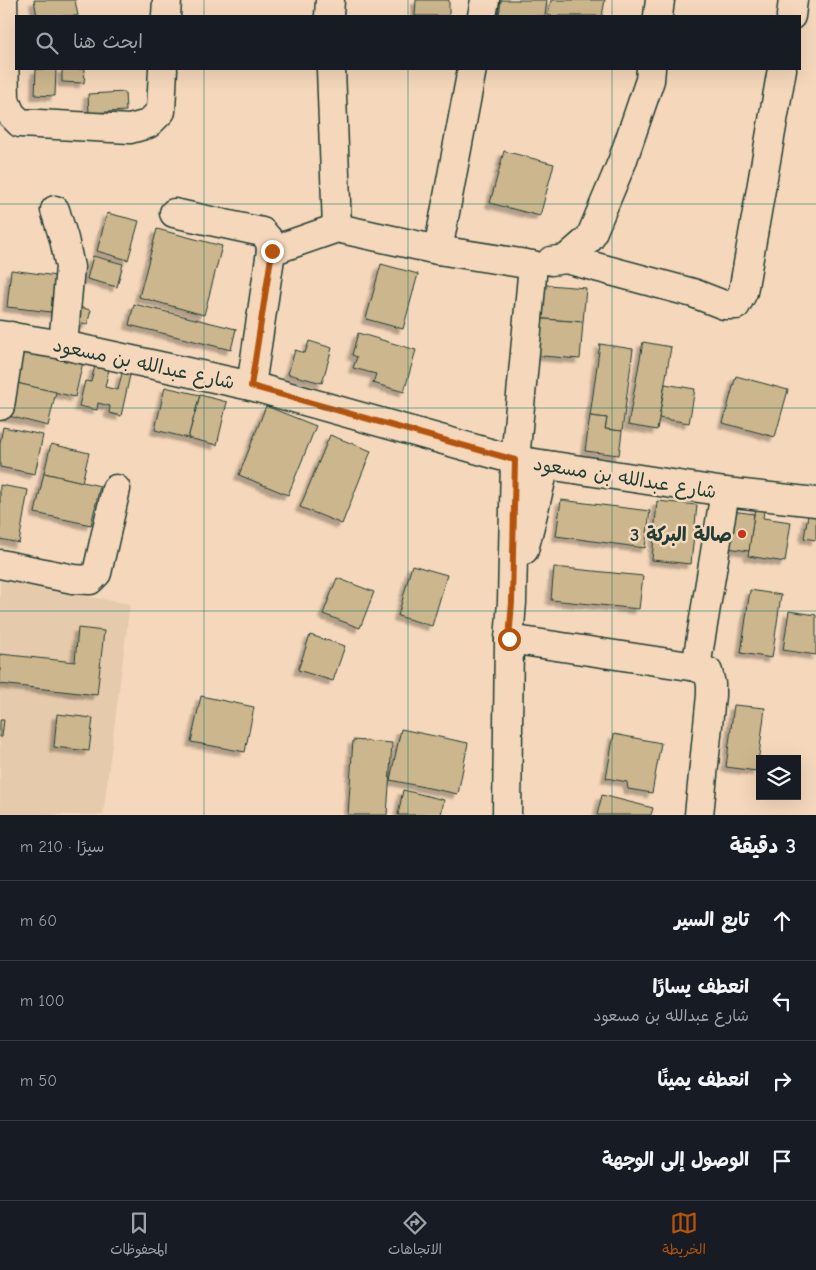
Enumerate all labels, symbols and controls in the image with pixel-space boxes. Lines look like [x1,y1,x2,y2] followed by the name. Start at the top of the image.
[15,15,801,70] search box
[33,29,61,57] icon: search
[73,31,143,53] text: ابحث هنا
[261,240,284,263] route end
[51,334,237,396] street label: شارع عبدالله بن مسعود
[531,453,718,505] street label: شارع عبدالله بن مسعود
[630,524,732,547] place label: صالة البركة 3
[736,528,748,540] marker: صالة البركة 3
[498,628,521,651] route start
[756,755,801,800] map controls
[756,755,801,800] button: layers
[730,834,796,858] text: 3 دقيقة
[20,838,104,856] text: سيرًا · 210 m
[768,907,796,935] icon: ahead
[675,909,749,931] text: تابع السير
[20,912,57,930] text: 60 m
[652,976,749,998] text: انعطف يسارًا
[768,987,796,1015] icon: left
[20,992,64,1010] text: 100 m
[593,1007,749,1025] text: شارع عبدالله بن مسعود
[768,1067,796,1095] icon: right
[657,1069,749,1091] text: انعطف يمينًا
[20,1072,57,1090] text: 50 m
[768,1147,796,1175] icon: arrive
[602,1149,749,1171] text: الوصول إلى الوجهة
[110,1209,168,1262] tab: المحفوظات
[388,1209,442,1262] tab: الاتجاهات
[662,1209,706,1262] tab: الخريطة

